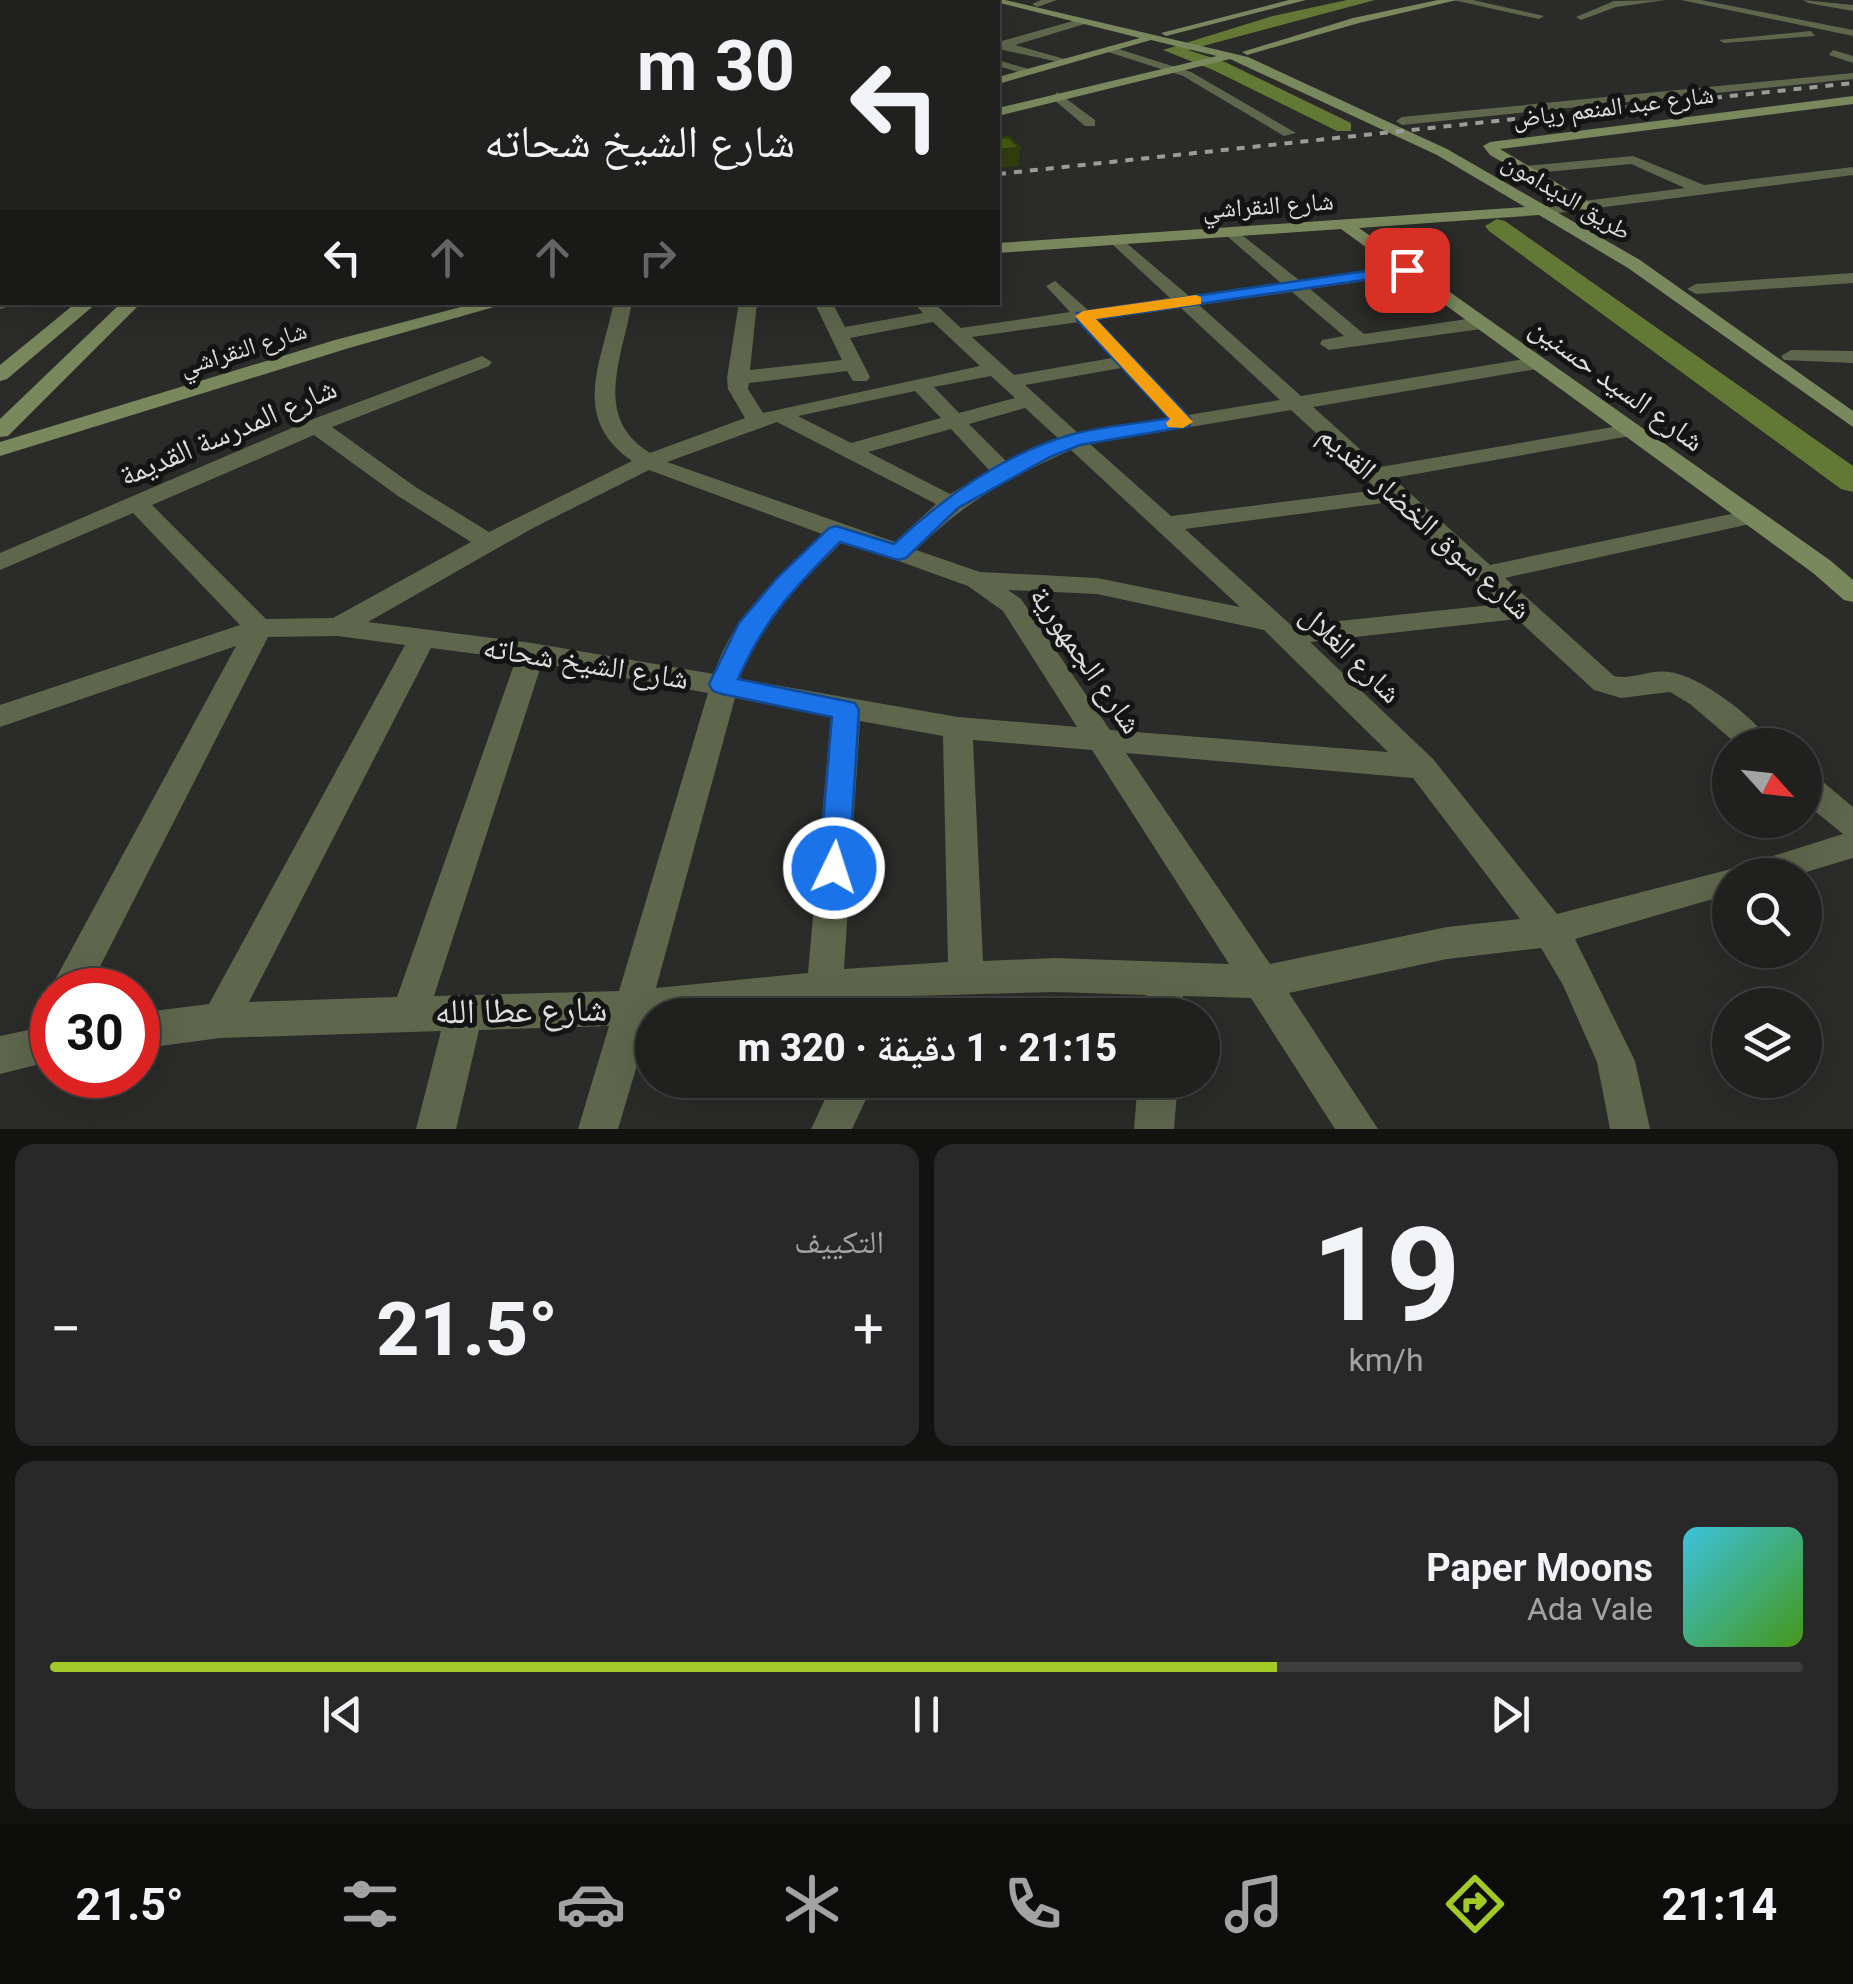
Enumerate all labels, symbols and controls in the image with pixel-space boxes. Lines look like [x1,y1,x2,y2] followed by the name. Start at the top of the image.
[637,25,795,107] text: 30 m
[830,40,960,170] icon: left
[1511,80,1715,135] street label: شارع عبد المنعم رياض
[484,115,795,168] text: شارع الشيخ شحاته
[1497,147,1636,247] street label: طريق الديدامون
[1201,186,1335,230] street label: شارع النقراشي
[1365,228,1450,313] pin
[315,230,370,285] icon: left
[420,230,475,285] icon: ahead
[525,230,580,285] icon: ahead
[630,230,685,285] icon: right
[1380,243,1435,298] icon: arrive
[1522,309,1711,460] street label: شارع السيد حسنين
[176,315,312,387] street label: شارع النقراشي
[114,370,342,495] street label: شارع المدرسة القديمة
[1310,417,1539,629] street label: شارع سوق الخضار القديم
[1021,580,1150,741] street label: شارع الجمهورية
[1292,597,1409,712] street label: شارع الغلال
[481,629,691,698] street label: شارع الشيخ شحاته
[1712,728,1822,838] north arrow
[1712,728,1822,1098] map controls
[782,816,886,920] position arrow
[1712,858,1822,968] button: search
[30,968,160,1098] speed limit sign: 30
[434,988,608,1034] street label: شارع عطا الله
[1712,988,1822,1098] button: layers
[738,1026,1117,1070] text: 21:15 · 1 دقيقة · 320 m
[1311,1199,1461,1352] text: 19
[794,1223,884,1261] text: التكييف
[376,1285,558,1373] text: 21.5°
[50,1297,81,1361] text: −
[853,1297,884,1361] text: +
[1348,1341,1424,1379] text: km/h
[1426,1546,1653,1590] text: Paper Moons
[1527,1590,1653,1628] text: Ada Vale
[315,1687,370,1742] icon: previous
[899,1687,954,1742] icon: pause
[1483,1687,1538,1742] icon: next
[335,1869,405,1939] icon: filters
[556,1869,626,1939] icon: car
[777,1869,847,1939] icon: climate
[998,1869,1068,1939] icon: phone
[1219,1869,1289,1939] icon: music
[1440,1869,1510,1939] icon: directions
[76,1878,184,1931] text: 21.5°
[1661,1878,1777,1931] text: 21:14

